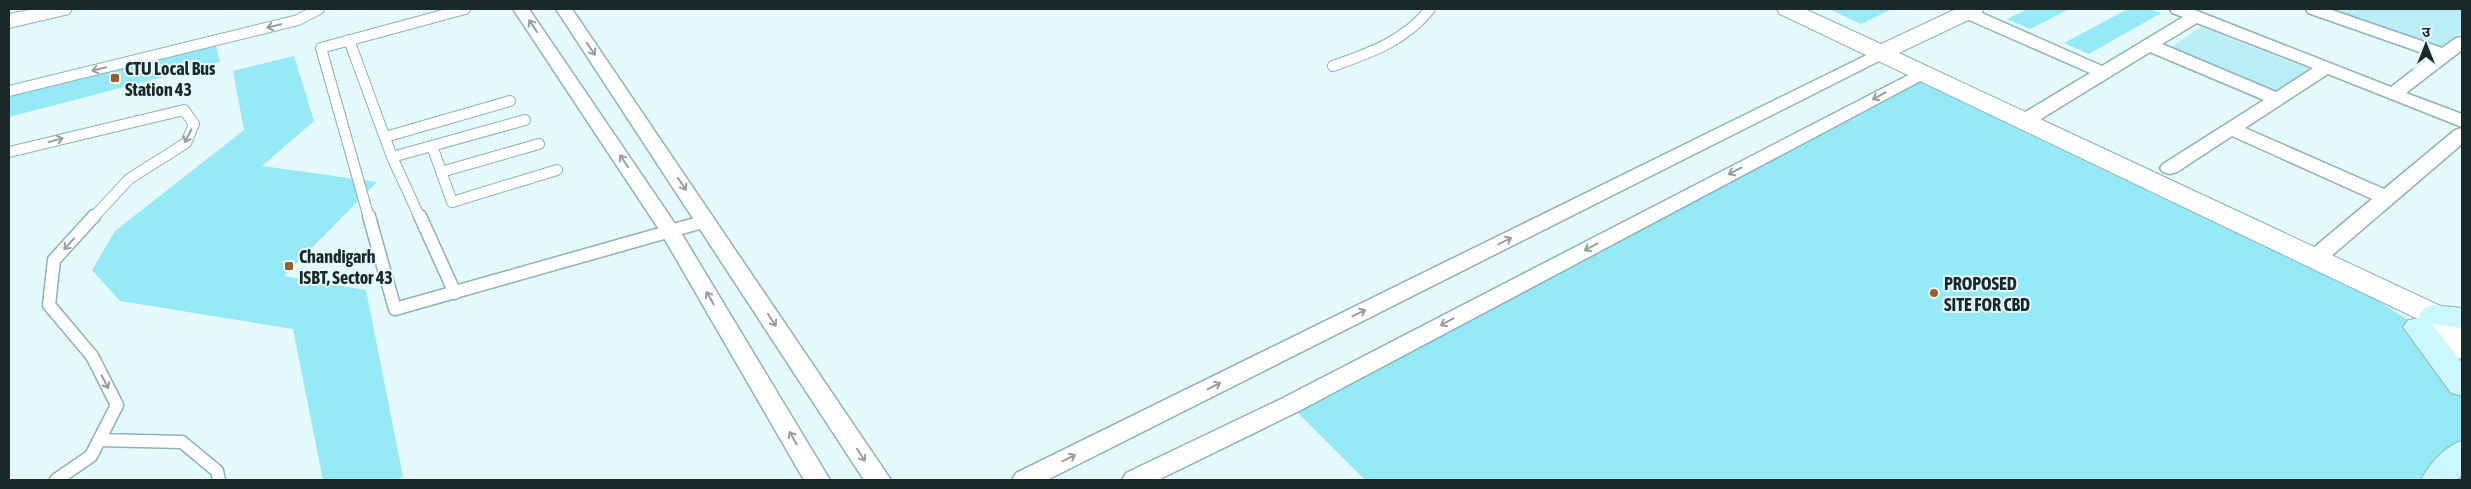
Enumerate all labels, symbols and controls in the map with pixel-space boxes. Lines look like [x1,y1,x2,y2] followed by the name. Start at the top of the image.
[528,19,538,33] one-way arrow
[2401,20,2451,70] north arrow
[267,22,283,31] one-way arrow
[2422,24,2431,40] text: उ
[586,42,596,56] one-way arrow
[125,58,216,100] place label: CTU Local Bus Station 43
[92,65,108,74] one-way arrow
[109,72,121,84] marker: CTU Local Bus Station 43
[1872,92,1887,101] one-way arrow
[183,129,193,144] one-way arrow
[47,135,63,144] one-way arrow
[618,154,629,168] one-way arrow
[1728,167,1743,176] one-way arrow
[677,177,687,191] one-way arrow
[1497,236,1512,245] one-way arrow
[63,238,75,251] one-way arrow
[1584,243,1599,252] one-way arrow
[299,246,393,288] place label: Chandigarh ISBT, Sector 43
[283,260,295,272] marker: Chandigarh ISBT, Sector 43
[1944,273,2030,315] place label: PROPOSED SITE FOR CBD
[1928,287,1940,299] marker: PROPOSED SITE FOR CBD
[705,292,715,306] one-way arrow
[1351,308,1366,317] one-way arrow
[767,312,777,326] one-way arrow
[1440,317,1455,327] one-way arrow
[101,374,110,389] one-way arrow
[1206,381,1221,390] one-way arrow
[787,432,797,446] one-way arrow
[856,448,866,462] one-way arrow
[1061,453,1076,463] one-way arrow

